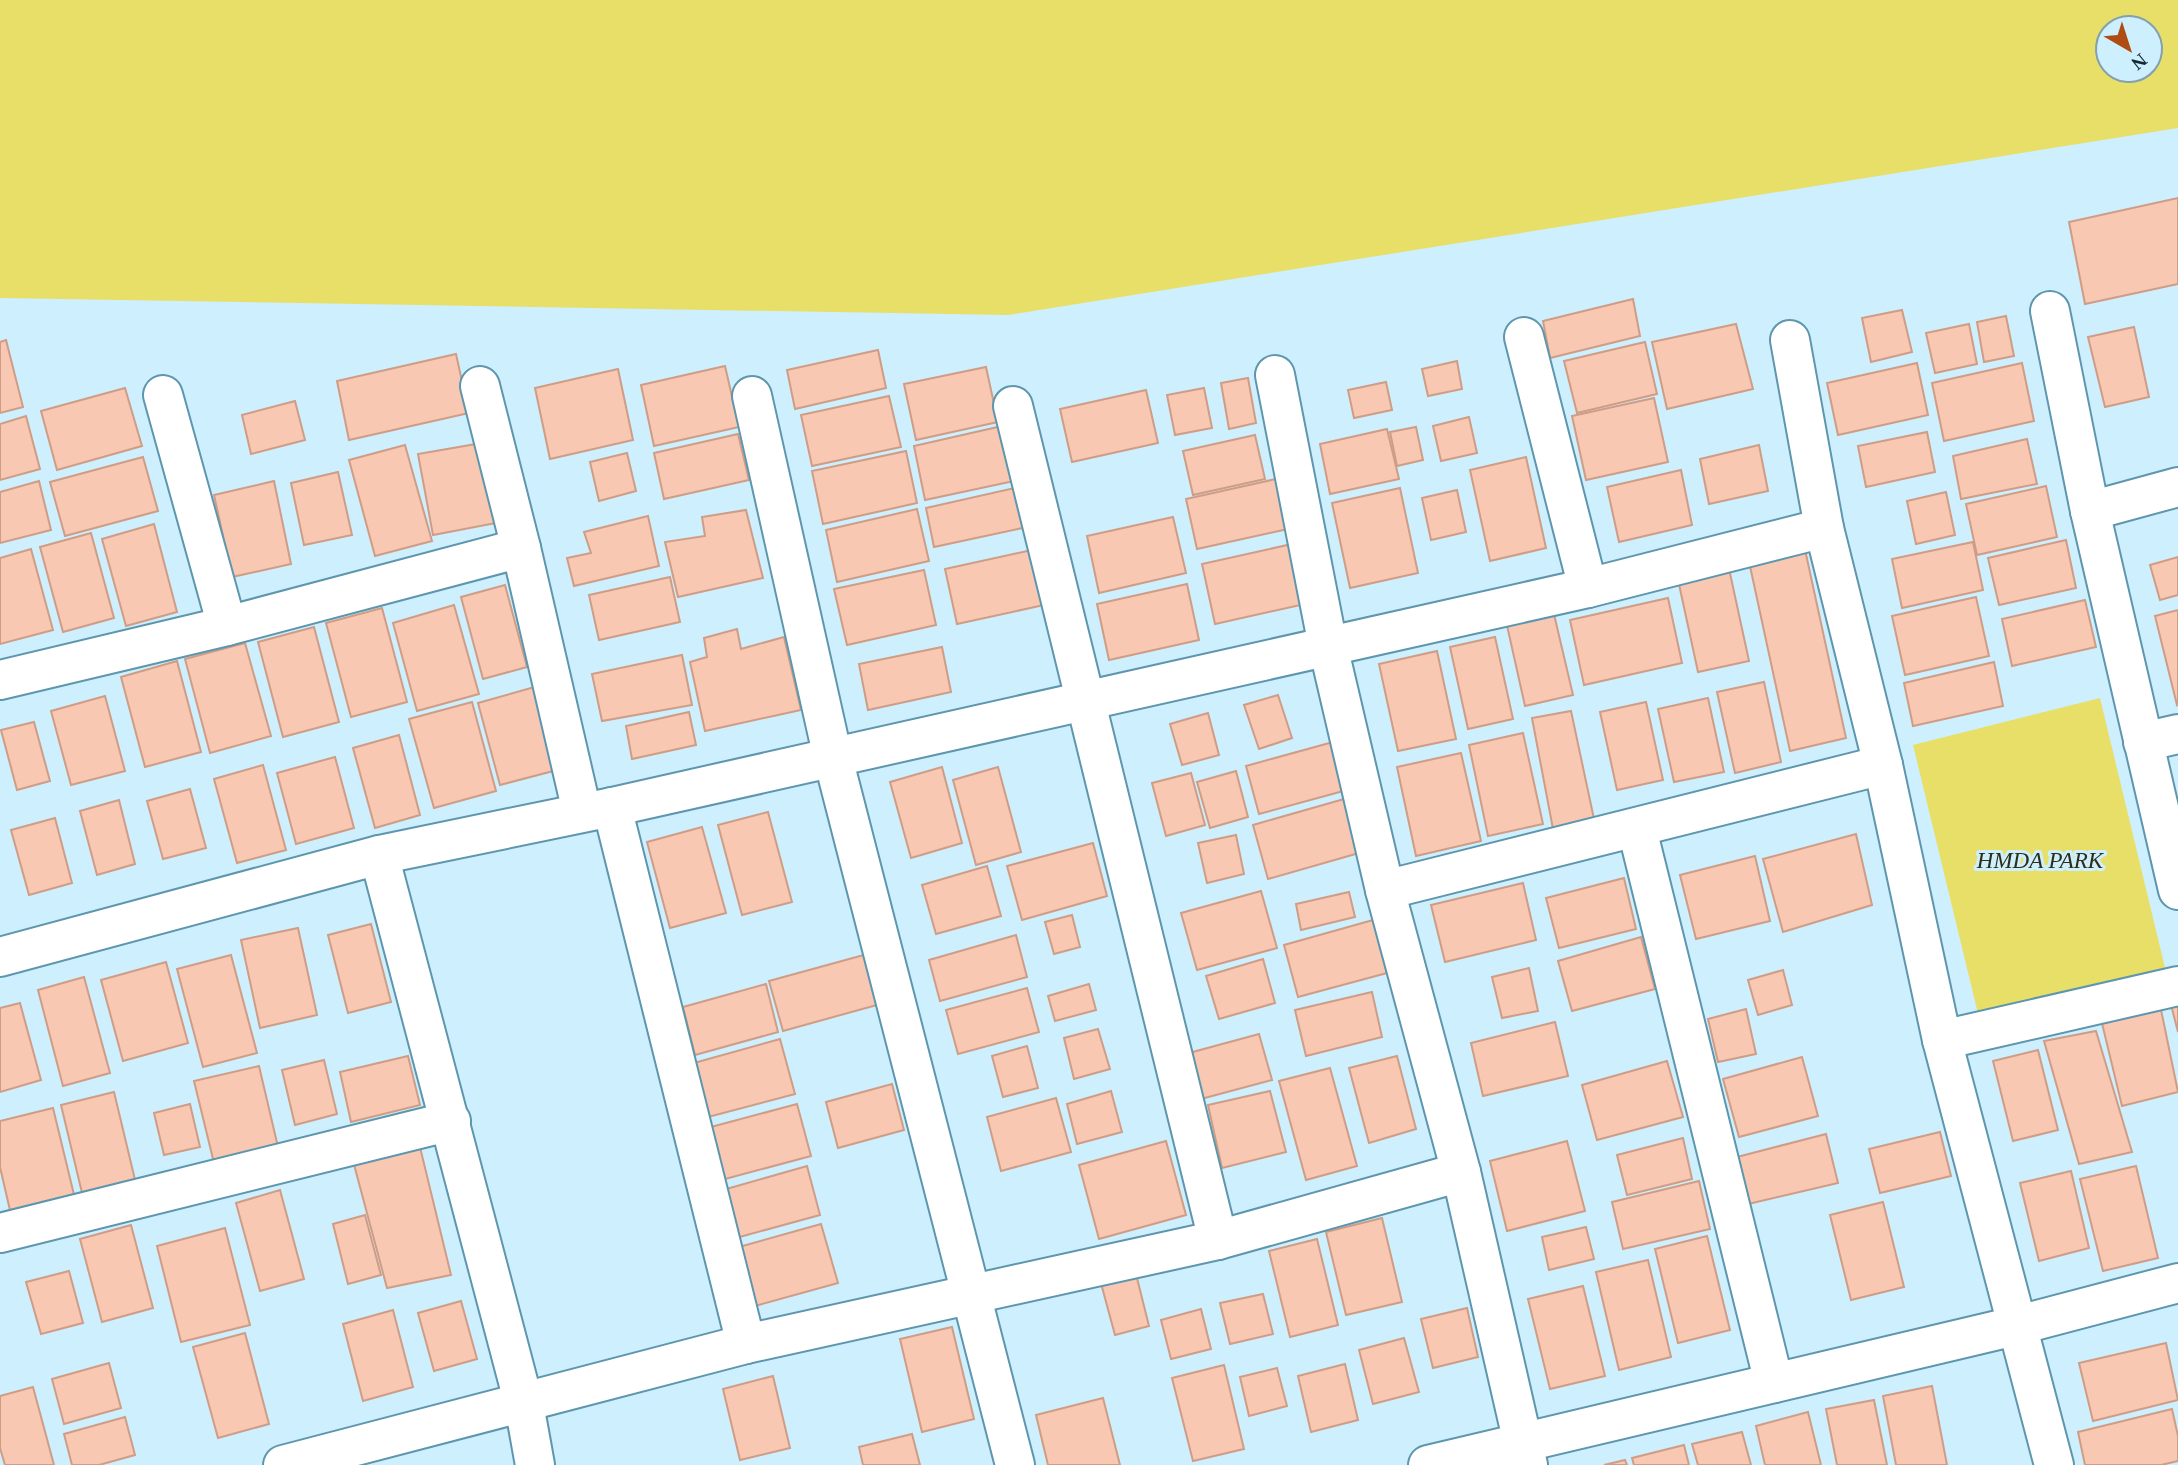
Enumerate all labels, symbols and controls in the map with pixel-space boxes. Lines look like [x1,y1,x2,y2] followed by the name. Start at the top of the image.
[2094,14,2164,84] north arrow
[2127,49,2151,74] text: N
[1976,848,2105,873] park label: HMDA PARK

